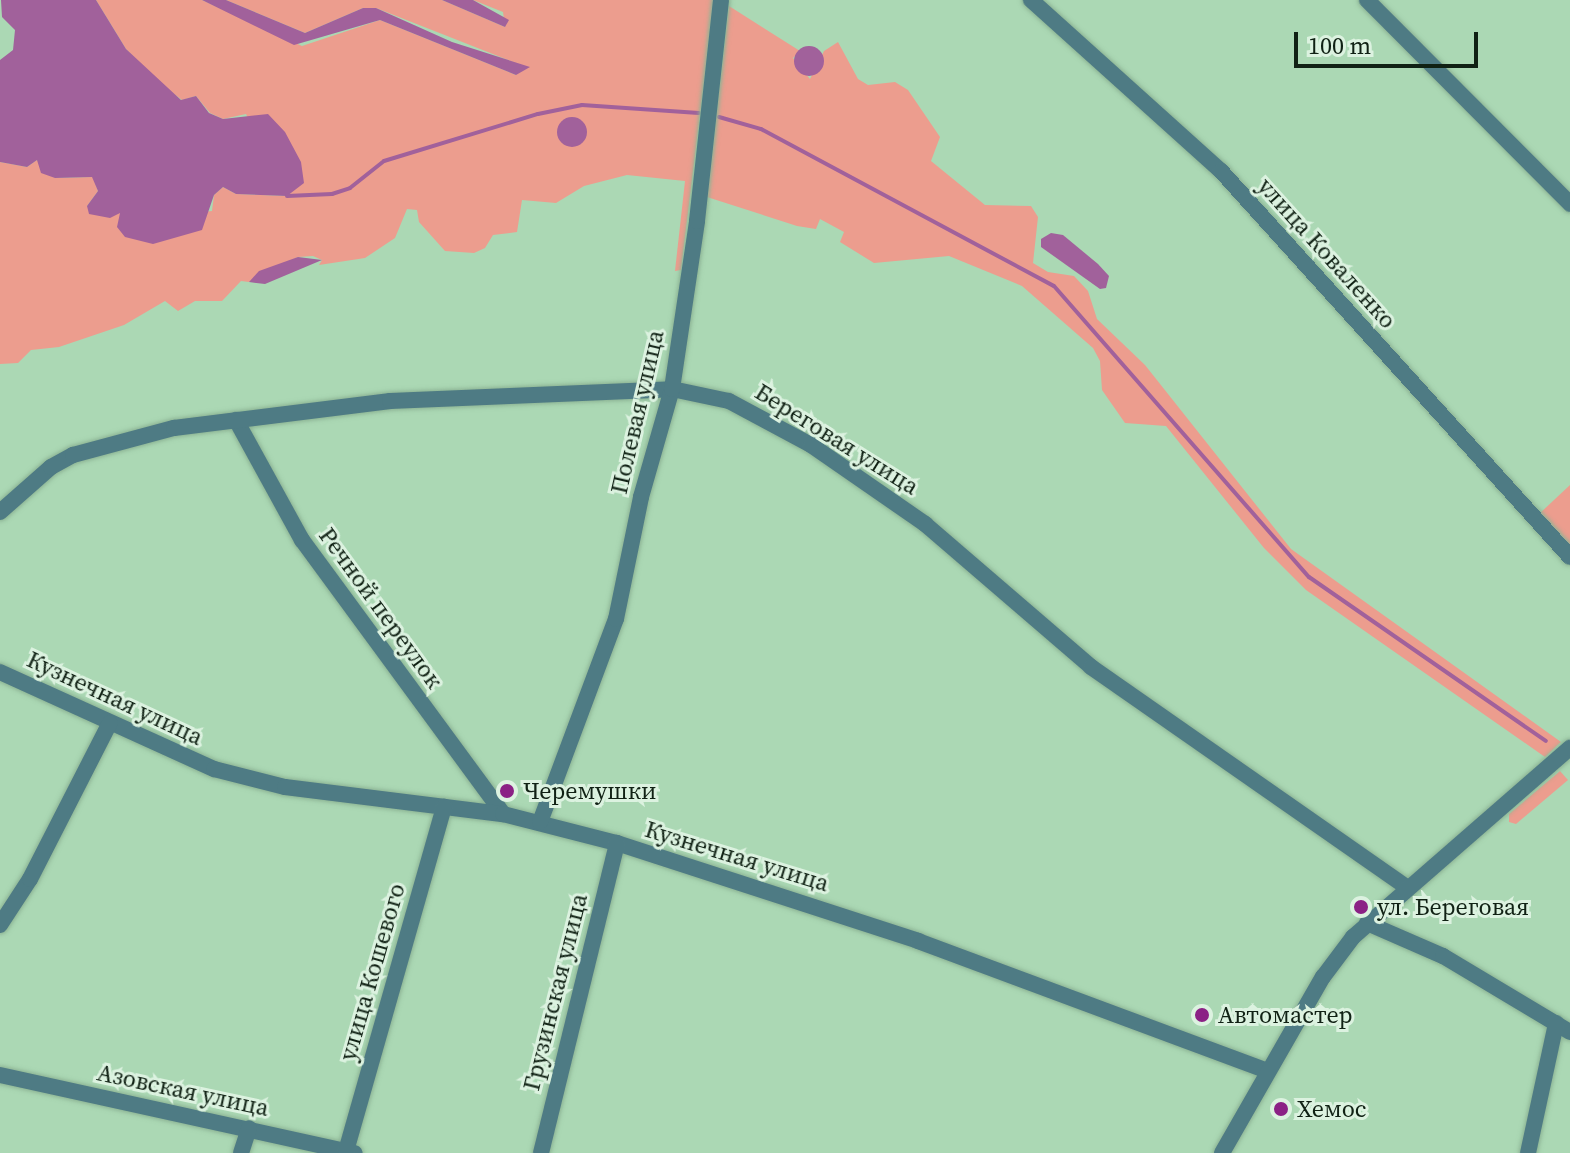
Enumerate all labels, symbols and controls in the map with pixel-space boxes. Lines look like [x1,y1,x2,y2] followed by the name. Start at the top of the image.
[1298,16,1482,66] scale bar
[1308,29,1371,62] text: 100 m
[1252,172,1402,334] street label: улица Коваленко
[604,327,670,497] street label: Полевая улица
[750,377,924,501] street label: Береговая улица
[313,522,449,694] street label: Речной переулок
[23,645,207,751] street label: Кузнечная улица
[523,777,656,805] place label: Черемушки
[498,782,516,800] marker: Черемушки
[642,814,832,898] street label: Кузнечная улица
[333,880,411,1064] street label: улица Кошевого
[517,891,593,1093] street label: Грузинская улица
[1377,893,1529,921] place label: ул. Береговая
[1352,898,1370,916] marker: ул. Береговая
[1218,1001,1353,1029] place label: Автомастер
[1193,1006,1211,1024] marker: Автомастер
[95,1058,271,1122] street label: Азовская улица
[1297,1095,1367,1123] place label: Хемос
[1272,1100,1290,1118] marker: Хемос

